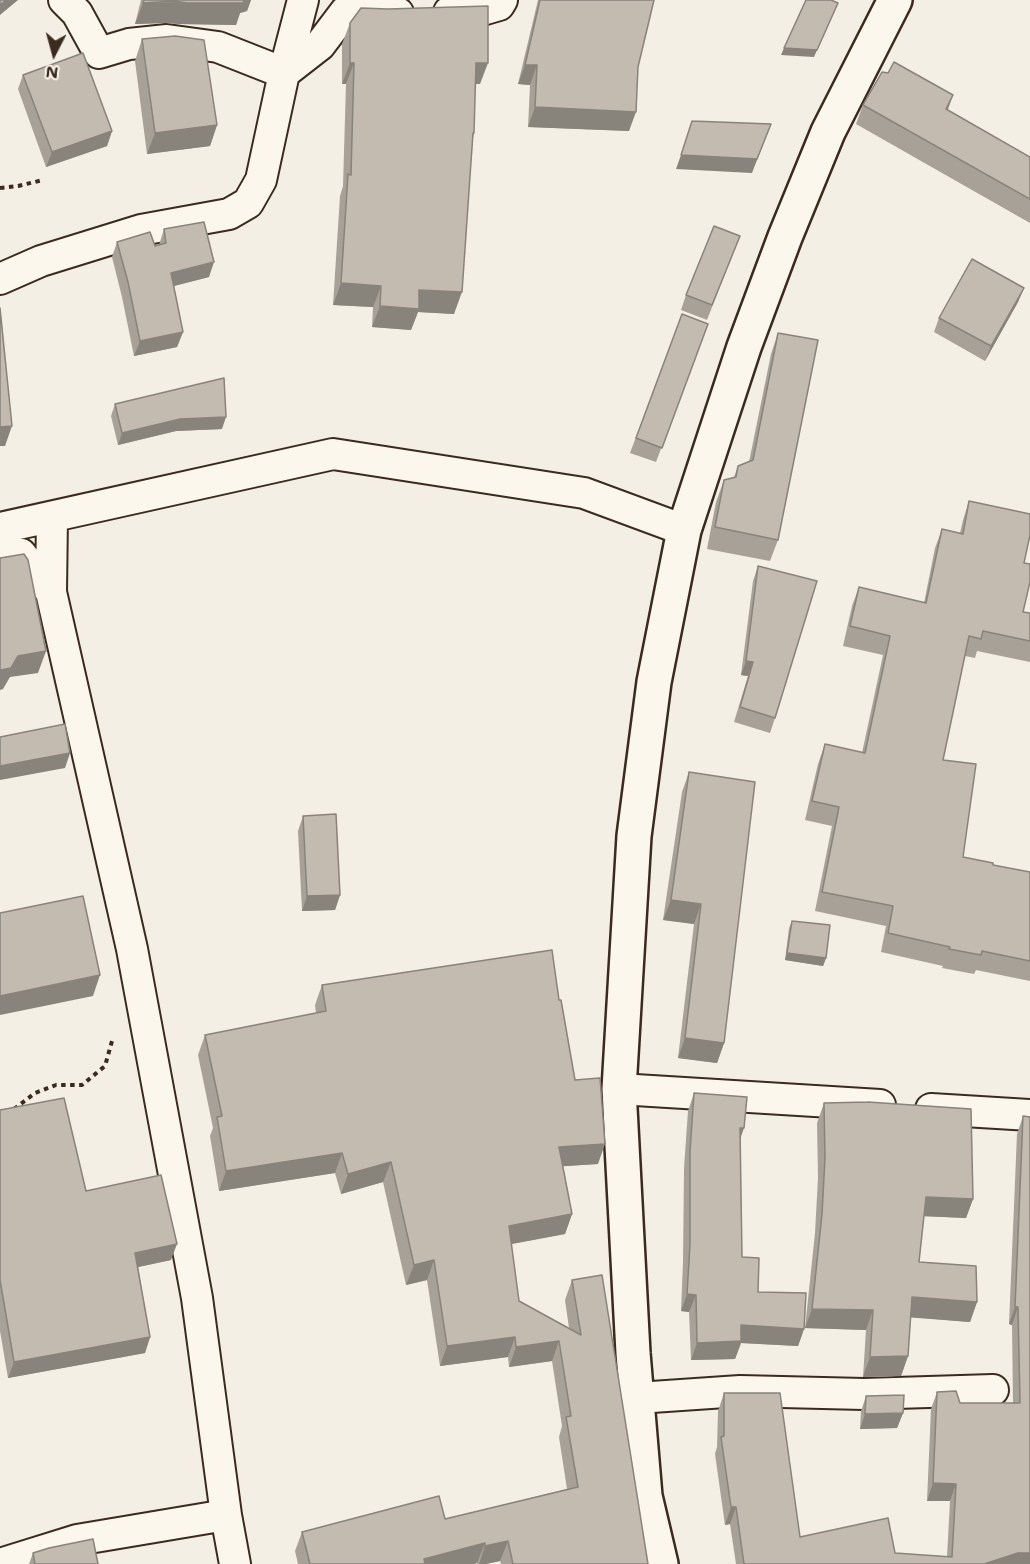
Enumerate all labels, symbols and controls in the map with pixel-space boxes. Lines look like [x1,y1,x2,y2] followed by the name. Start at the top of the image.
[24,24,84,84] north arrow
[45,61,59,84] text: N

